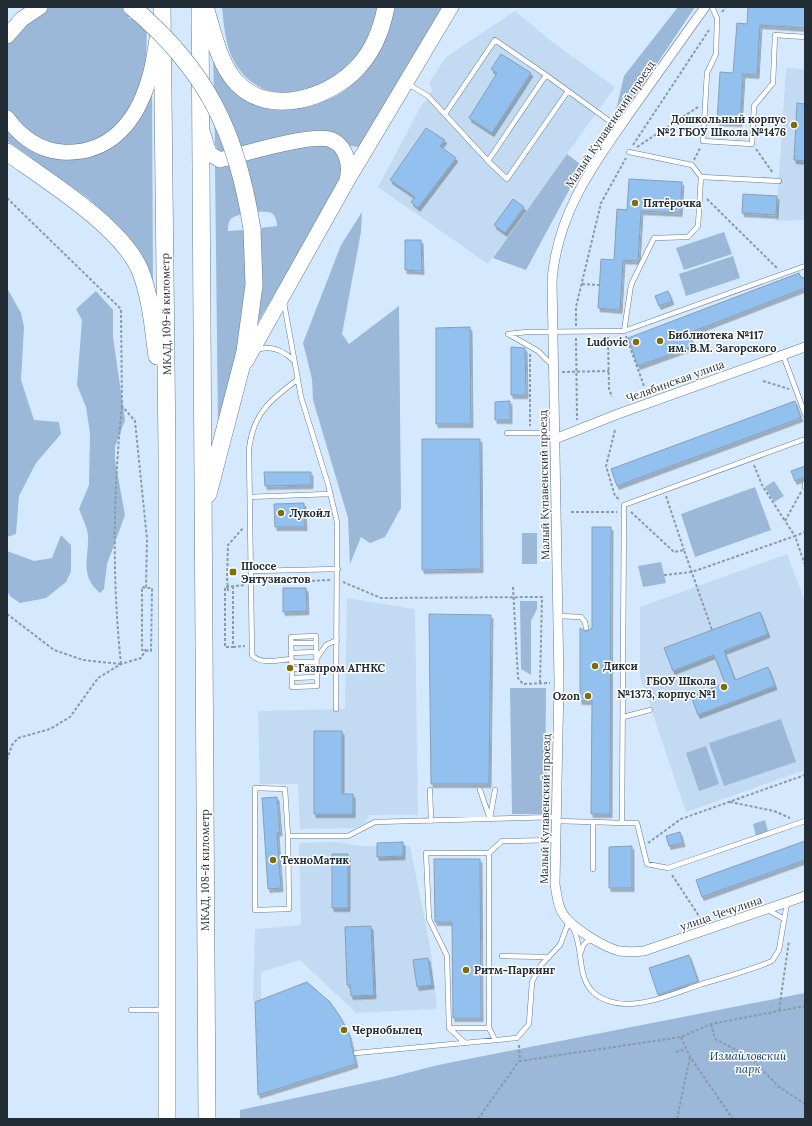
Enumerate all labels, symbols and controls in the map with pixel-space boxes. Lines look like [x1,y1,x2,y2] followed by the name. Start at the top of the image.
[562,58,658,190] street label: Малый Купавенский проезд
[657,112,786,139] place label: Дошкольный корпус №2 ГБОУ Школа №1476
[789,120,799,130] marker: Дошкольный корпус №2 ГБОУ Школа №1476
[643,196,702,210] place label: Пятёрочка
[630,198,640,208] marker: Пятёрочка
[158,252,174,375] street label: МКАД, 109-й километр
[668,328,777,355] place label: Библиотека №117 им. В.М. Загорского
[587,335,628,349] place label: Ludovic
[655,336,665,346] marker: Библиотека №117 им. В.М. Загорского
[631,337,641,347] marker: Ludovic
[624,357,726,405] street label: Челябинская улица
[536,409,552,560] street label: Малый Купавенский проезд
[289,506,330,520] place label: Лукойл
[276,508,286,518] marker: Лукойл
[241,559,311,586] place label: Шоссе Энтузиастов
[228,567,238,577] marker: Шоссе Энтузиастов
[603,659,638,673] place label: Дикси
[298,661,386,675] place label: Газпром АГНКС
[590,661,600,671] marker: Дикси
[285,663,295,673] marker: Газпром АГНКС
[617,674,717,701] place label: ГБОУ Школа №1373, корпус №1
[719,682,729,692] marker: ГБОУ Школа №1373, корпус №1
[553,689,580,703] place label: Ozon
[583,691,593,701] marker: Ozon
[537,733,553,884] street label: Малый Купавенский проезд
[198,809,212,931] street label: МКАД, 108-й километр
[281,853,350,867] place label: ТехноМатик
[268,855,278,865] marker: ТехноМатик
[678,892,764,934] street label: улица Чечулина
[474,963,556,977] place label: Ритм-Паркинг
[461,965,471,975] marker: Ритм-Паркинг
[352,1023,423,1037] place label: Чернобылец
[339,1025,349,1035] marker: Чернобылец
[710,1049,787,1076] park label: Измайловский парк

